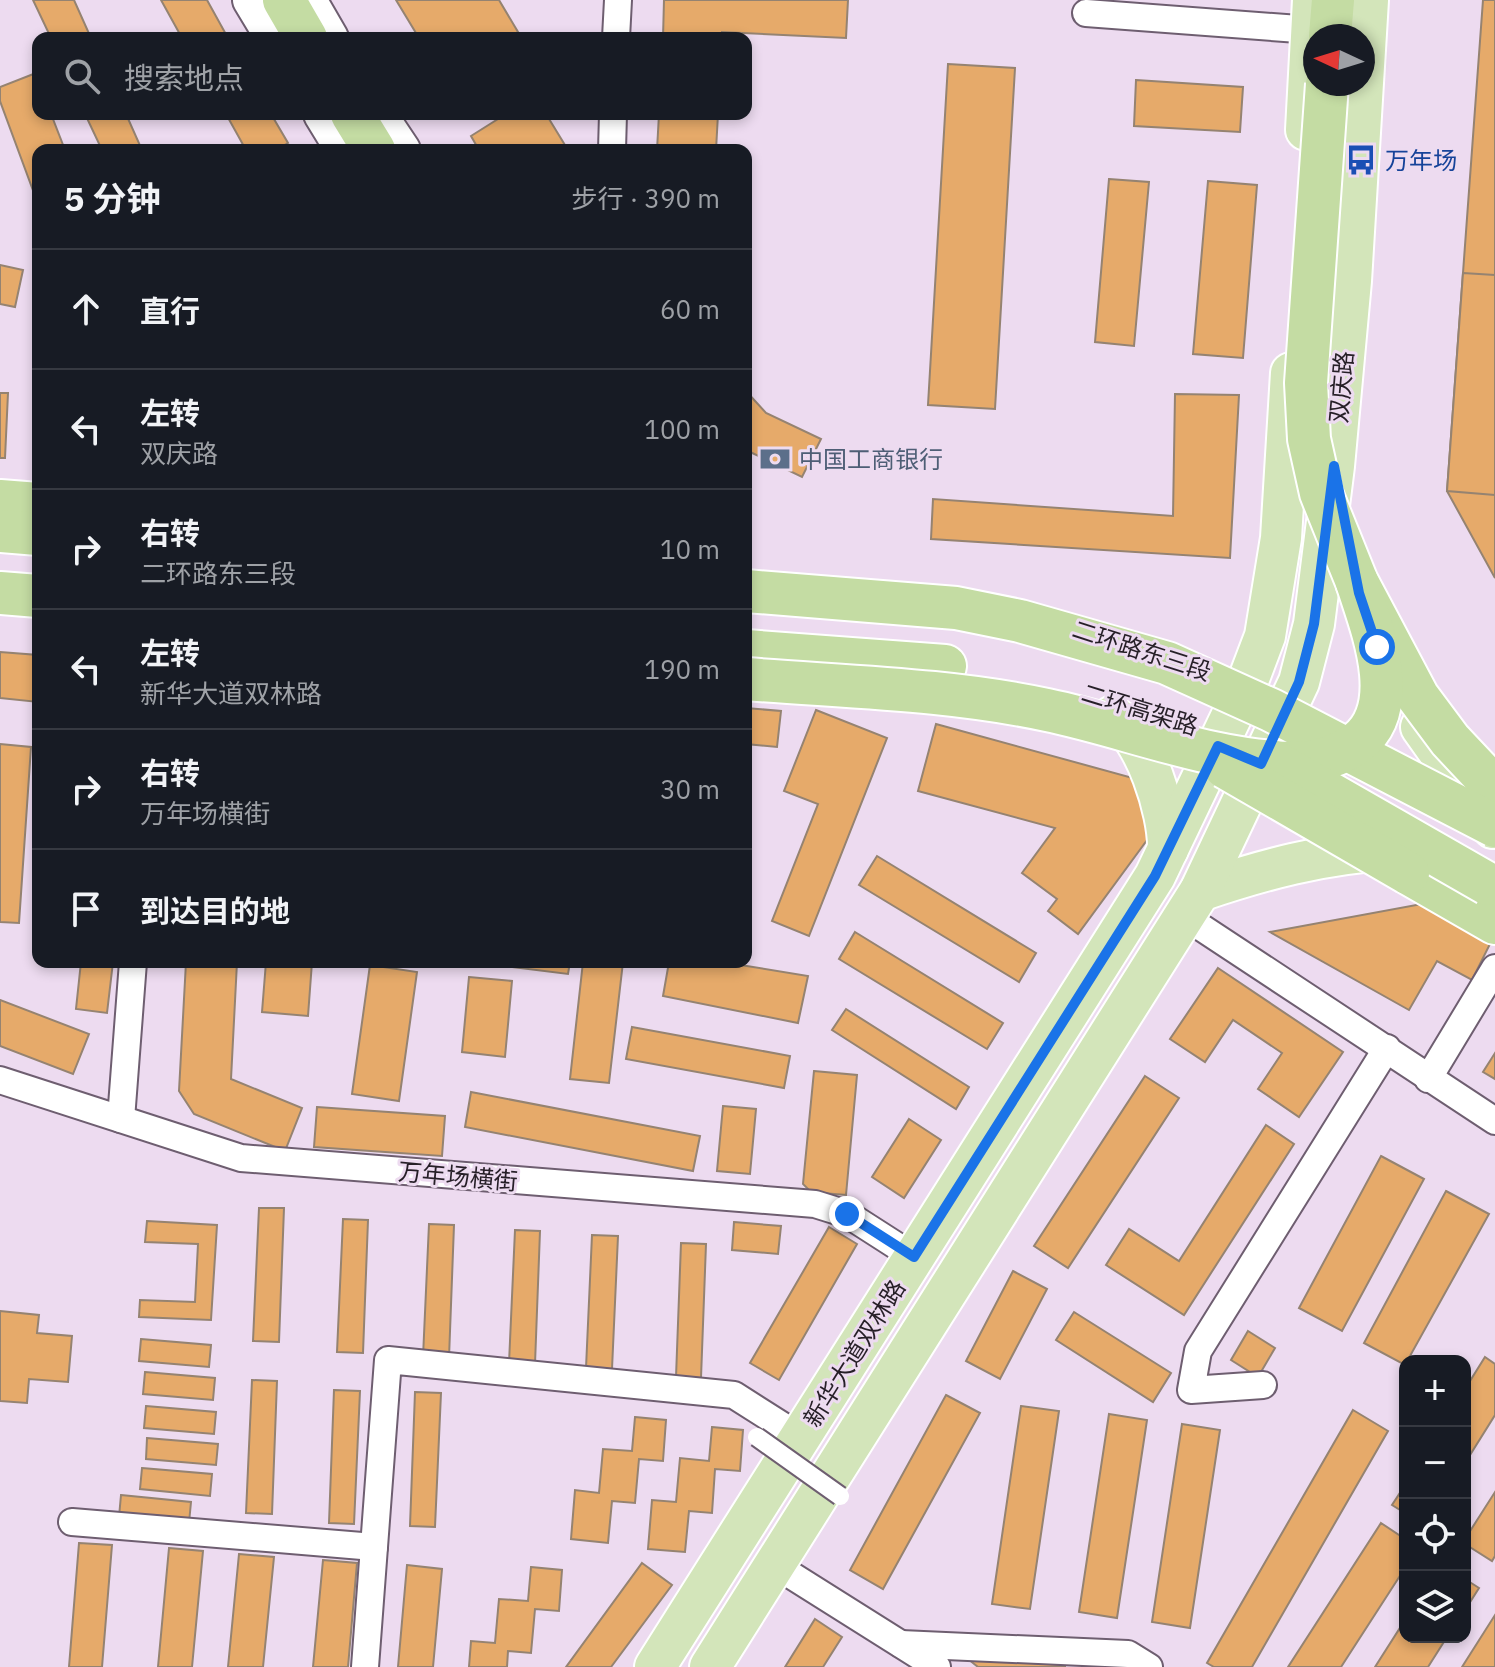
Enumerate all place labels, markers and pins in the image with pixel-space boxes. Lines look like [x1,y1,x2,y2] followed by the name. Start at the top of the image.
[1344,143,1378,177] bus stop icon: 万年场
[1385,144,1457,176] place label: 万年场
[758,442,792,476] bank icon: 中国工商银行
[799,443,943,475] place label: 中国工商银行

